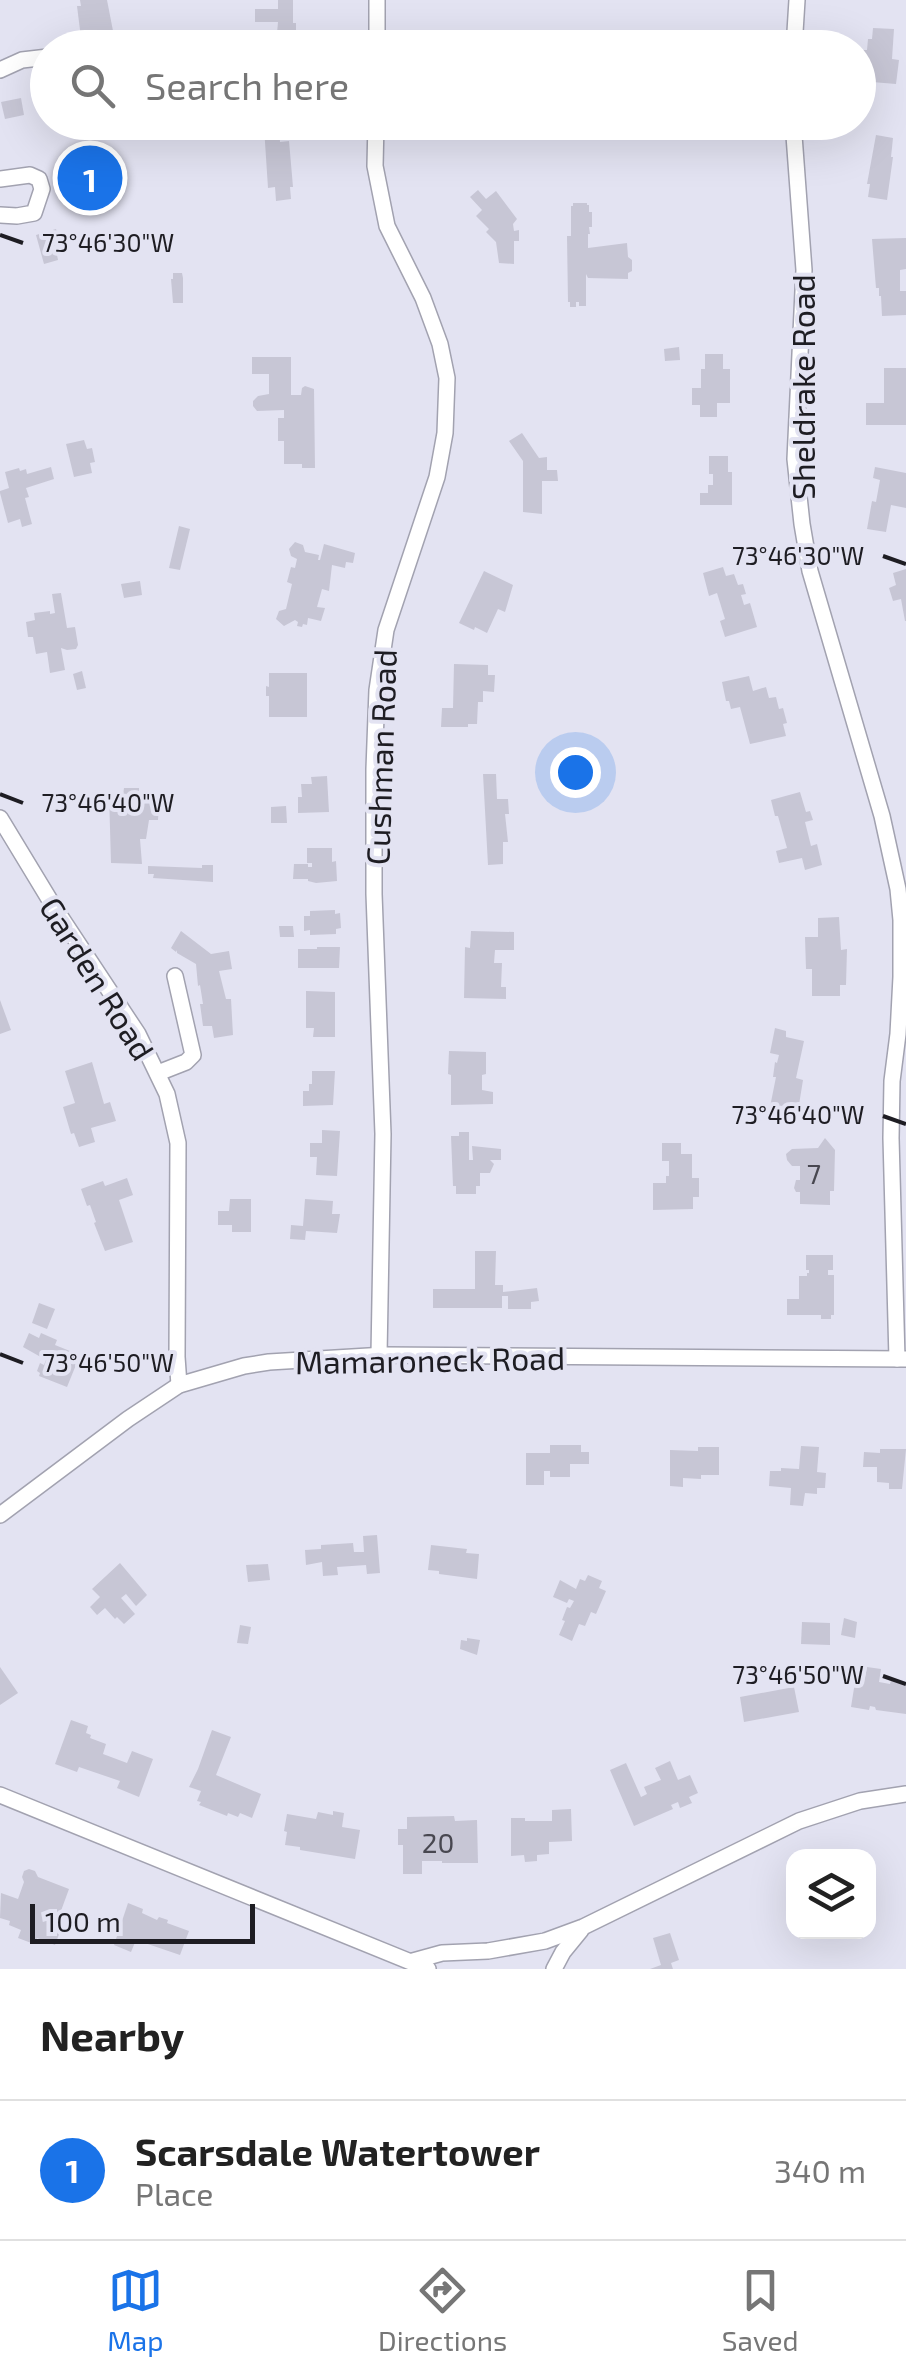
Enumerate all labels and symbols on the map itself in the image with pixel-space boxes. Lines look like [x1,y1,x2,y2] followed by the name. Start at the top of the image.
[58,140,122,216] pin: 1
[42,227,174,257] text: 73°46'30"W
[783,274,821,500] street label: Sheldrake Road
[732,540,864,570] text: 73°46'30"W
[357,648,403,866] street label: Cushman Road
[550,747,601,798] your location
[41,787,175,817] text: 73°46'40"W
[33,889,163,1067] street label: Garden Road
[731,1099,865,1129] text: 73°46'40"W
[807,1156,821,1190] house number: 7
[295,1338,565,1380] street label: Mamaroneck Road
[42,1347,174,1377] text: 73°46'50"W
[732,1659,864,1689] text: 73°46'50"W
[422,1825,454,1859] house number: 20
[30,1899,255,1944] scale bar

